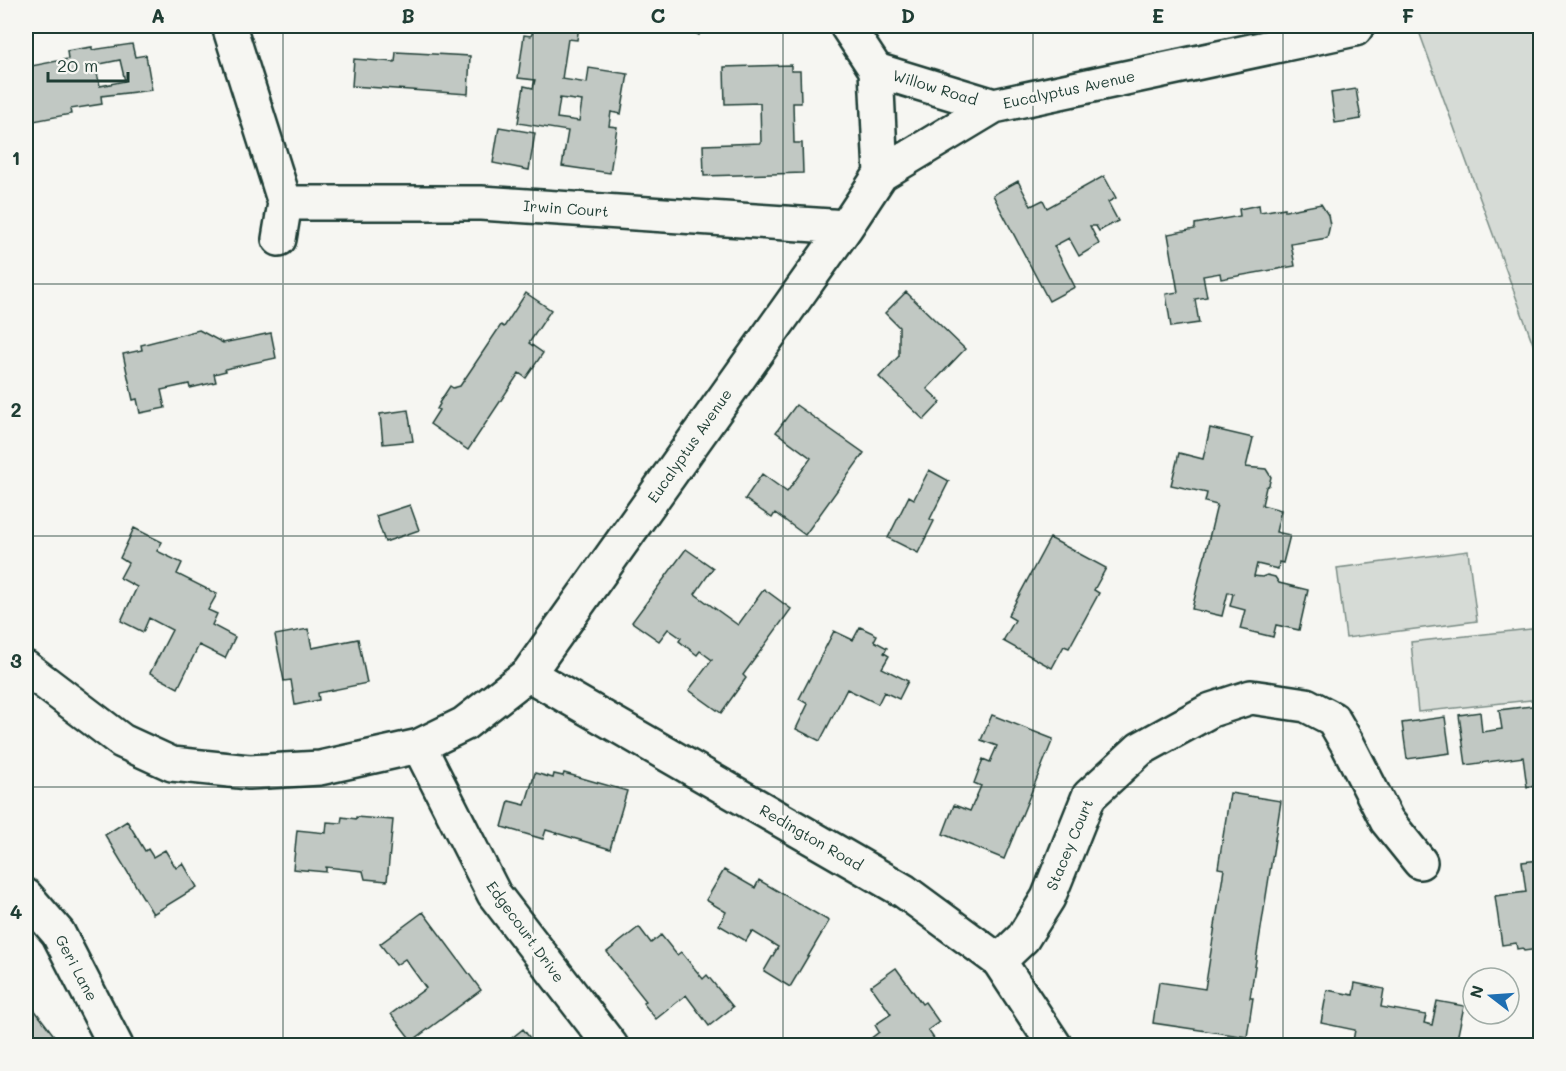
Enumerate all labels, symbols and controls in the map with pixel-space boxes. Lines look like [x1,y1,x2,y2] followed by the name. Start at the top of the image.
[151,2,165,28] text: A
[401,2,415,28] text: B
[651,2,666,28] text: C
[901,2,915,28] text: D
[1152,2,1164,28] text: E
[1402,2,1415,28] text: F
[48,45,128,83] scale bar
[57,53,98,77] text: 20 m
[890,65,980,109] street label: Willow Road
[1001,65,1137,113] street label: Eucalyptus Avenue
[12,144,20,170] text: 1
[523,195,609,221] street label: Irwin Court
[642,385,736,506] street label: Eucalyptus Avenue
[10,396,22,422] text: 2
[10,647,22,673] text: 3
[1041,796,1097,893] street label: Stacey Court
[756,799,867,875] street label: Redington Road
[482,877,569,986] street label: Edgecourt Drive
[10,898,23,924] text: 4
[51,931,103,1004] street label: Geri Lane
[1461,966,1521,1026] north arrow
[1464,983,1488,1000] text: N

